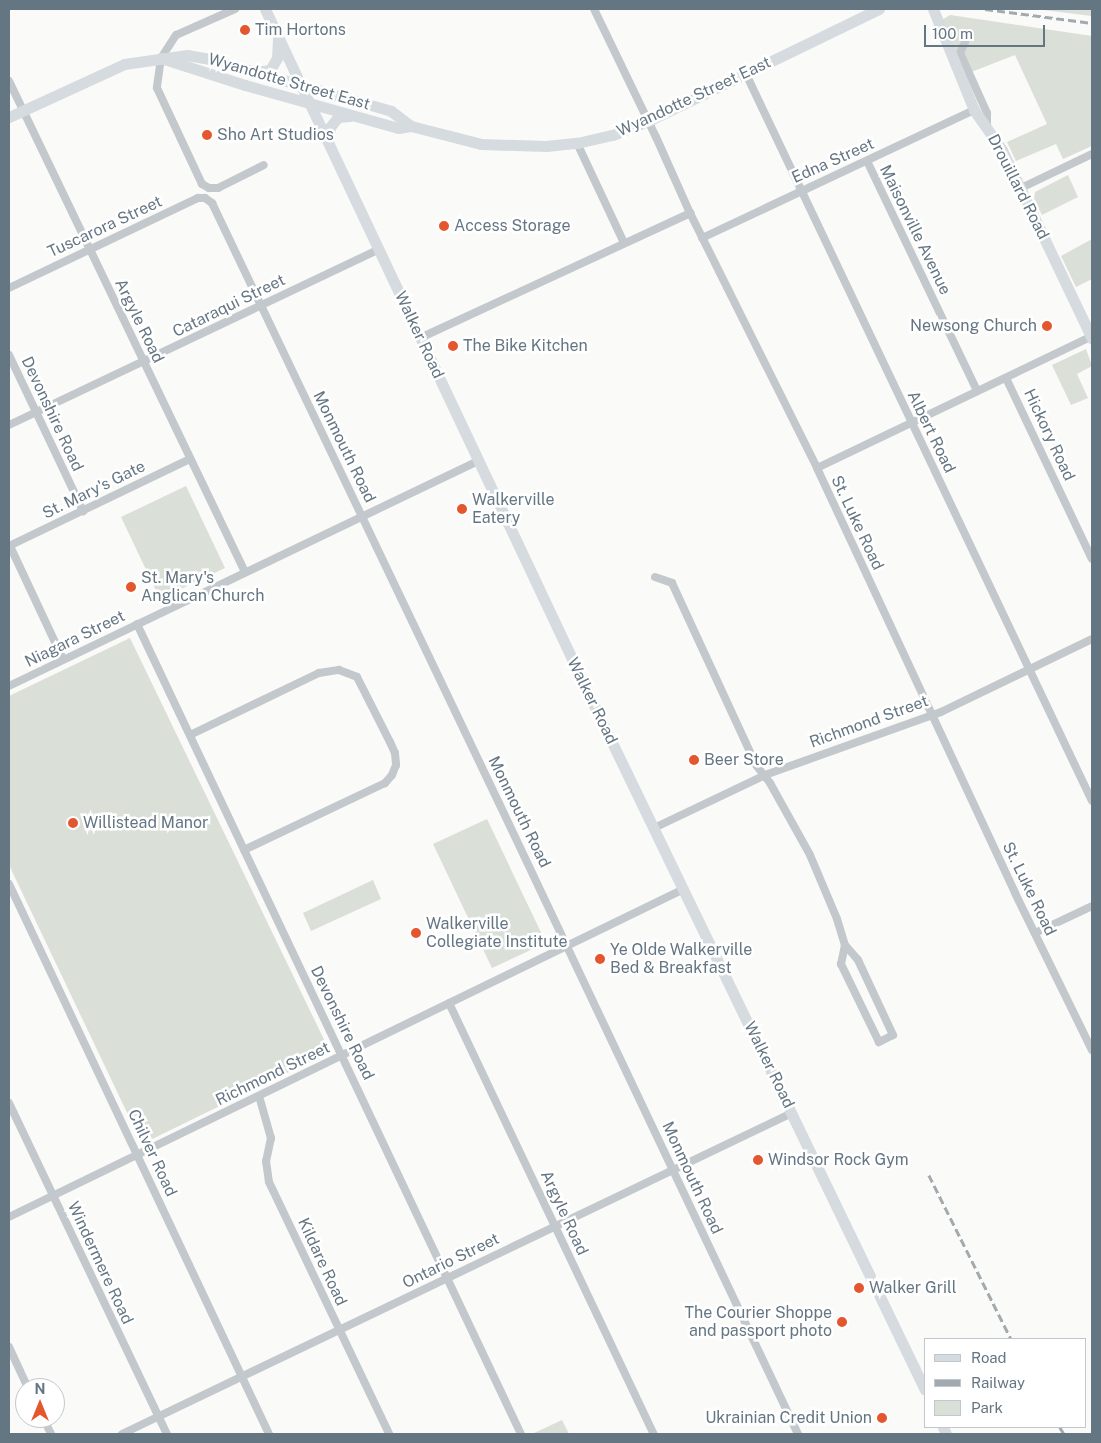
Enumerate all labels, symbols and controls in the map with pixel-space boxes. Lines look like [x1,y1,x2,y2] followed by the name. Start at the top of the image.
[926,15,1047,47] scale bar
[255,20,346,40] place label: Tim Hortons
[239,24,251,36] marker: Tim Hortons
[932,25,973,42] text: 100 m
[206,50,372,114] street label: Wyandotte Street East
[614,53,774,141] street label: Wyandotte Street East
[217,125,334,145] place label: Sho Art Studios
[201,129,213,141] marker: Sho Art Studios
[983,131,1053,243] street label: Drouillard Road
[789,134,877,188] street label: Edna Street
[875,162,955,298] street label: Maisonville Avenue
[45,192,165,262] street label: Tuscarora Street
[454,216,571,236] place label: Access Storage
[438,220,450,232] marker: Access Storage
[170,270,288,342] street label: Cataraqui Street
[110,276,168,366] street label: Argyle Road
[390,288,448,382] street label: Walker Road
[910,316,1037,336] place label: Newsong Church
[1041,320,1053,332] marker: Newsong Church
[463,336,588,356] place label: The Bike Kitchen
[447,340,459,352] marker: The Bike Kitchen
[17,354,87,474] street label: Devonshire Road
[1019,386,1079,484] street label: Hickory Road
[309,388,379,506] street label: Monmouth Road
[903,388,959,476] street label: Albert Road
[39,457,149,523] street label: St. Mary's Gate
[827,473,887,573] street label: St. Luke Road
[472,490,555,528] place label: Walkerville Eatery
[456,503,468,515] marker: Walkerville Eatery
[141,568,264,606] place label: St. Mary's Anglican Church
[125,581,137,593] marker: St. Mary's Anglican Church
[22,607,128,671] street label: Niagara Street
[563,655,621,747] street label: Walker Road
[807,692,931,752] street label: Richmond Street
[704,750,784,770] place label: Beer Store
[484,753,554,871] street label: Monmouth Road
[688,754,700,766] marker: Beer Store
[83,813,208,833] place label: Willistead Manor
[67,817,79,829] marker: Willistead Manor
[998,839,1060,939] street label: St. Luke Road
[426,914,568,952] place label: Walkerville Collegiate Institute
[410,927,422,939] marker: Walkerville Collegiate Institute
[610,940,753,978] place label: Ye Olde Walkerville Bed & Breakfast
[594,953,606,965] marker: Ye Olde Walkerville Bed & Breakfast
[306,963,378,1083] street label: Devonshire Road
[740,1019,798,1111] street label: Walker Road
[213,1038,333,1110] street label: Richmond Street
[123,1106,181,1200] street label: Chilver Road
[658,1119,726,1237] street label: Monmouth Road
[768,1150,909,1170] place label: Windsor Rock Gym
[752,1154,764,1166] marker: Windsor Rock Gym
[536,1168,592,1258] street label: Argyle Road
[63,1199,137,1327] street label: Windermere Road
[293,1215,351,1309] street label: Kildare Road
[399,1229,503,1293] street label: Ontario Street
[869,1278,956,1298] place label: Walker Grill
[853,1282,865,1294] marker: Walker Grill
[684,1303,832,1341] place label: The Courier Shoppe and passport photo
[836,1316,848,1328] marker: The Courier Shoppe and passport photo
[924,1338,1086,1428] legend
[971,1349,1007,1366] text: Road
[971,1374,1025,1391] text: Railway
[15,1378,65,1428] north arrow
[35,1381,45,1397] text: N
[971,1399,1003,1416] text: Park
[705,1408,872,1428] place label: Ukrainian Credit Union
[876,1412,888,1424] marker: Ukrainian Credit Union

